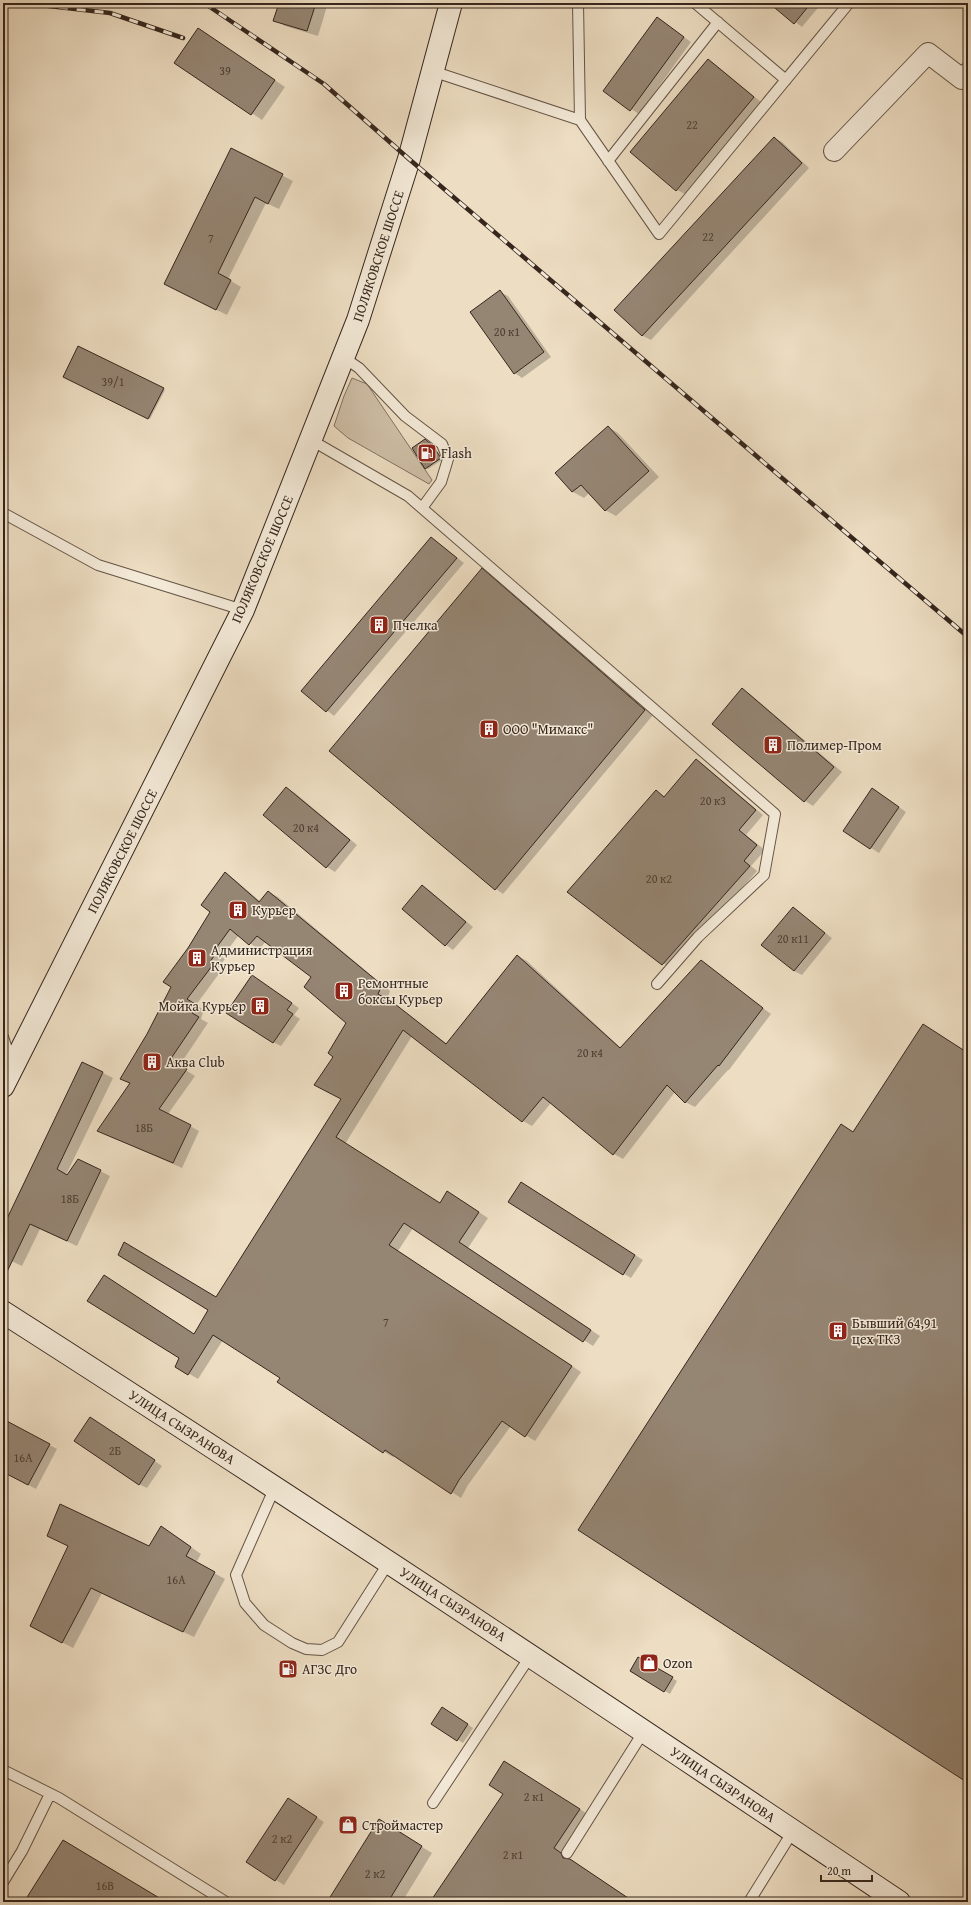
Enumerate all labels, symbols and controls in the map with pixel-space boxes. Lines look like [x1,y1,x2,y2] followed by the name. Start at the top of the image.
[219,62,231,79] house number: 39
[686,116,698,133] house number: 22
[347,188,409,324] street label: ПОЛЯКОВСКОЕ ШОССЕ
[702,228,714,245] house number: 22
[208,230,214,247] house number: 7
[494,323,520,340] house number: 20 к1
[102,373,125,390] house number: 39/1
[416,442,438,464] fuel station icon: Flash
[441,443,472,463] place label: Flash
[226,492,298,626] street label: ПОЛЯКОВСКОЕ ШОССЕ
[368,614,390,636] building icon: Пчелка
[393,615,438,635] place label: Пчелка
[478,718,500,740] building icon: ООО "Мимакс"
[503,719,593,739] place label: ООО "Мимакс"
[762,734,784,756] building icon: Полимер-Пром
[787,735,882,755] place label: Полимер-Пром
[82,785,162,917] street label: ПОЛЯКОВСКОЕ ШОССЕ
[700,792,726,809] house number: 20 к3
[293,819,319,836] house number: 20 к4
[646,870,672,887] house number: 20 к2
[227,899,249,921] building icon: Курьер
[252,900,296,920] place label: Курьер
[777,930,809,947] house number: 20 к11
[211,940,312,976] place label: Администрация Курьер
[186,947,208,969] building icon: Администрация Курьер
[358,973,443,1009] place label: Ремонтные боксы Курьер
[333,980,355,1002] building icon: Ремонтные боксы Курьер
[249,995,271,1017] building icon: Мойка Курьер
[158,996,246,1016] place label: Мойка Курьер
[577,1044,603,1061] house number: 20 к4
[141,1051,163,1073] building icon: Аква Club
[166,1052,225,1072] place label: Аква Club
[135,1119,153,1136] house number: 18Б
[61,1190,79,1207] house number: 18Б
[852,1313,937,1349] place label: Бывший 64,91 цех ТКЗ
[383,1314,389,1331] house number: 7
[827,1320,849,1342] building icon: Бывший 64,91 цех ТКЗ
[125,1385,240,1469] street label: УЛИЦА СЫЗРАНОВА
[109,1442,121,1459] house number: 2Б
[14,1449,33,1466] house number: 16А
[396,1562,511,1646] street label: УЛИЦА СЫЗРАНОВА
[167,1571,186,1588] house number: 16А
[638,1652,660,1674] shop icon: Ozon
[663,1653,693,1673] place label: Ozon
[277,1658,299,1680] fuel station icon: АГЗС Дго
[302,1659,357,1679] place label: АГЗС Дго
[666,1741,780,1827] street label: УЛИЦА СЫЗРАНОВА
[524,1788,544,1805] house number: 2 к1
[337,1814,359,1836] shop icon: Строймастер
[362,1815,444,1835] place label: Строймастер
[272,1830,292,1847] house number: 2 к2
[503,1846,523,1863] house number: 2 к1
[821,1857,872,1883] scale bar
[827,1862,851,1879] text: 20 m
[365,1865,385,1882] house number: 2 к2
[96,1877,114,1894] house number: 16В

